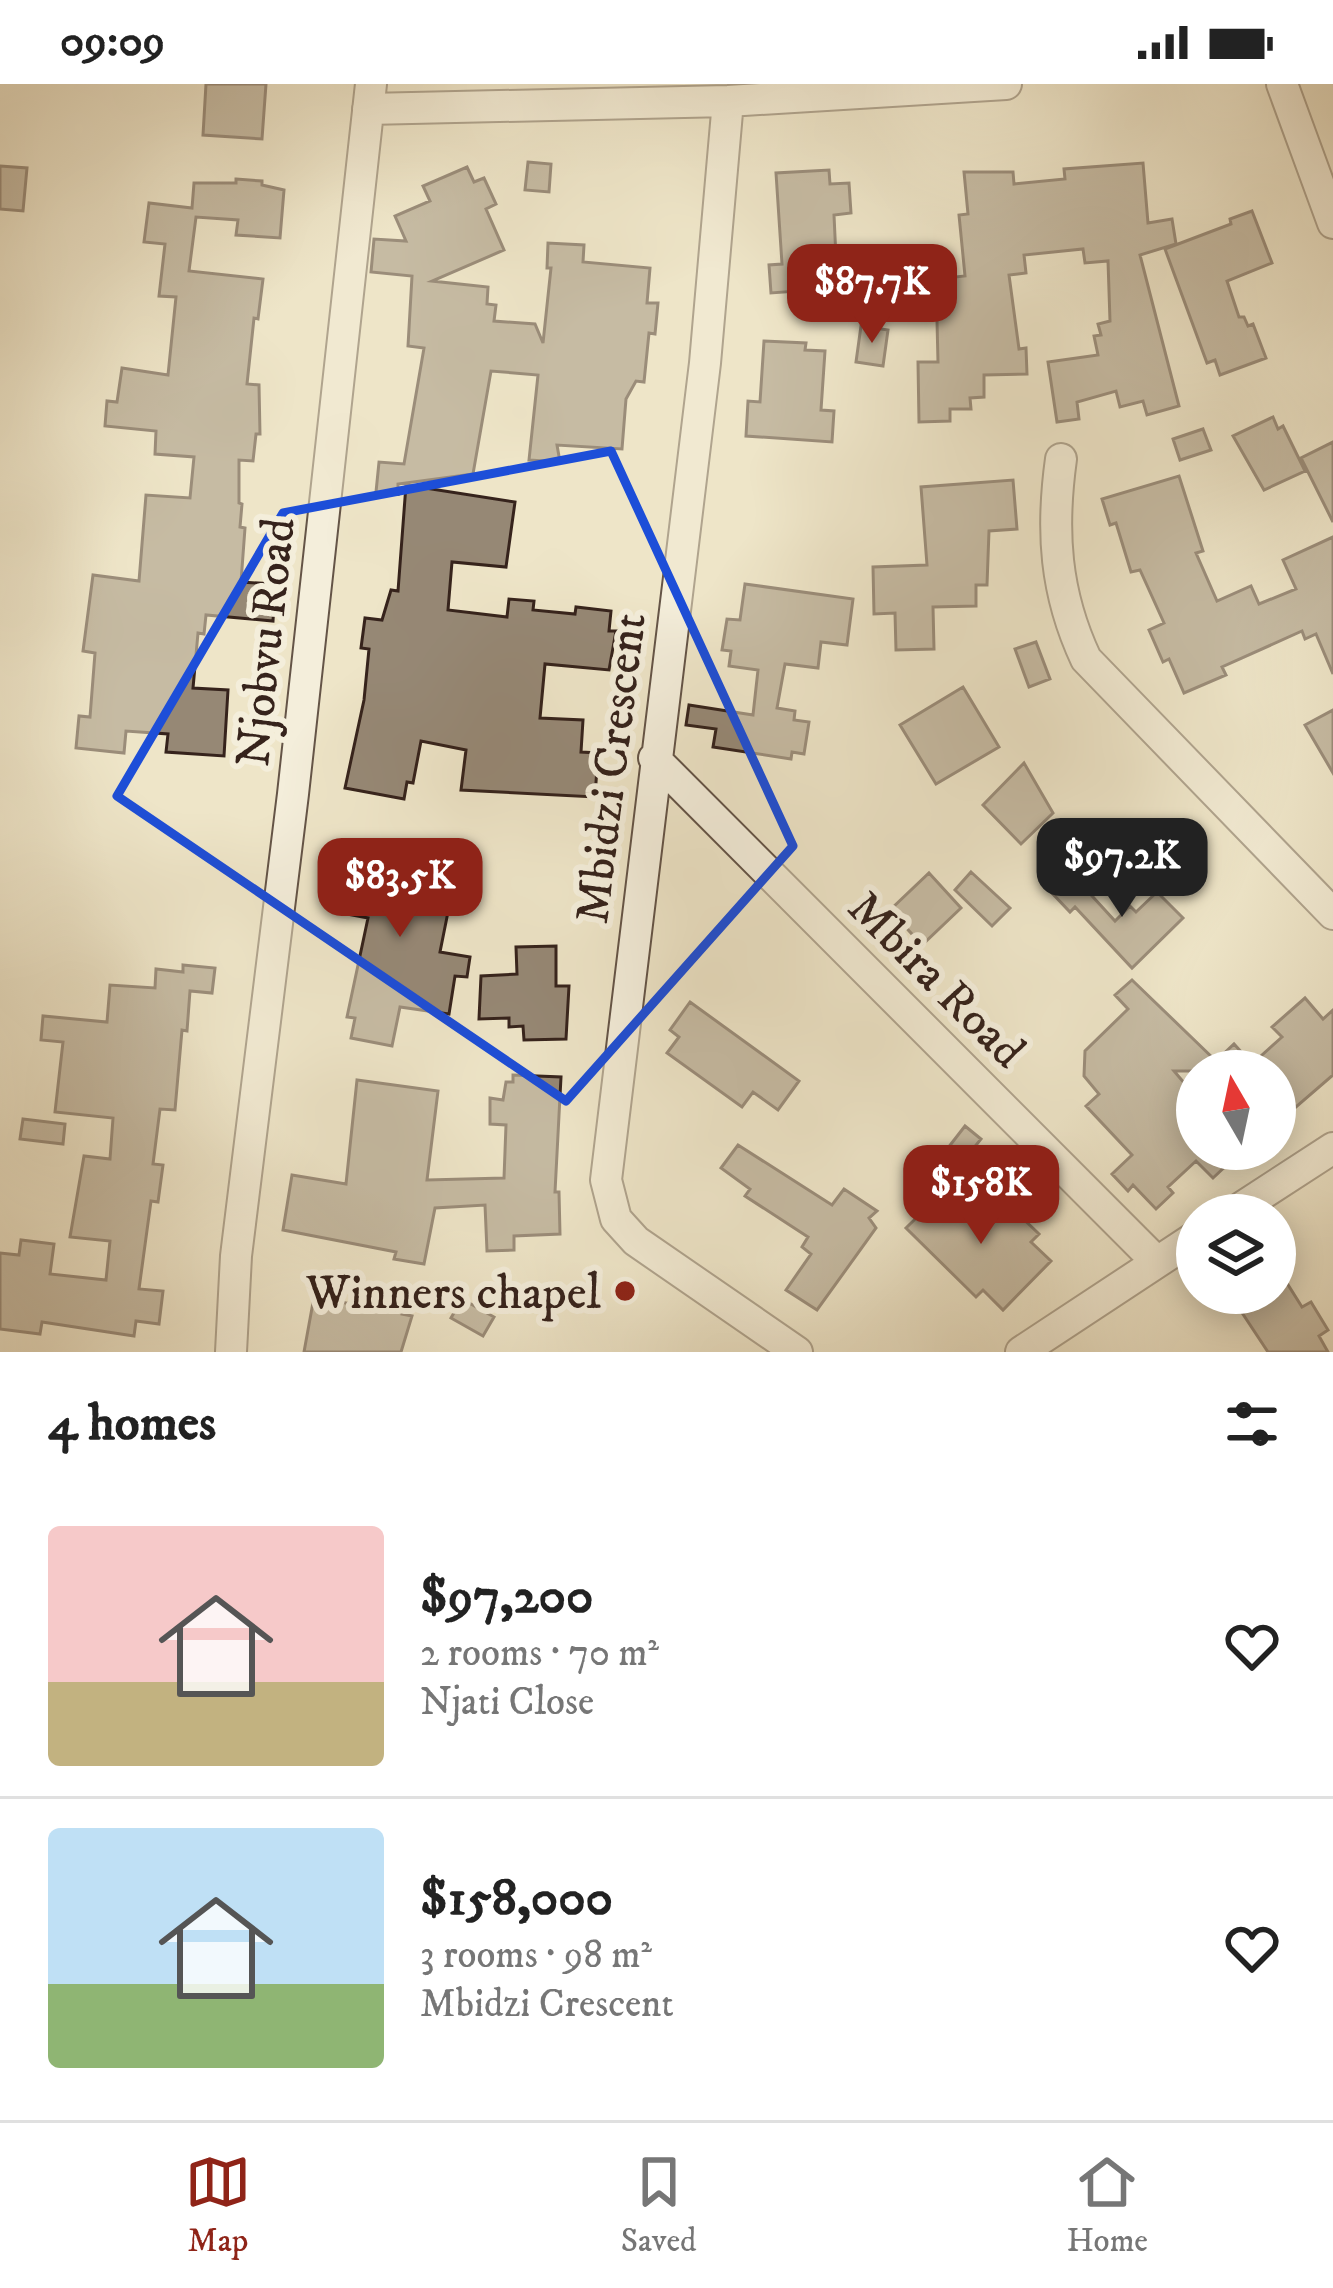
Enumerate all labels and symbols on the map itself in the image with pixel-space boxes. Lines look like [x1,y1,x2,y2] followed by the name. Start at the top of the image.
[774,244,970,346] pin: $87.7K
[224,515,310,770] street label: Njobvu Road
[563,610,661,927] street label: Mbidzi Crescent
[1024,818,1220,920] pin: $97.2K
[302,838,498,940] pin: $83.5K
[835,879,1037,1082] street label: Mbira Road
[1176,1050,1296,1170] north arrow
[897,1145,1065,1247] pin: $158K
[305,1264,602,1324] place label: Winners chapel
[612,1278,638,1304] marker: Winners chapel

